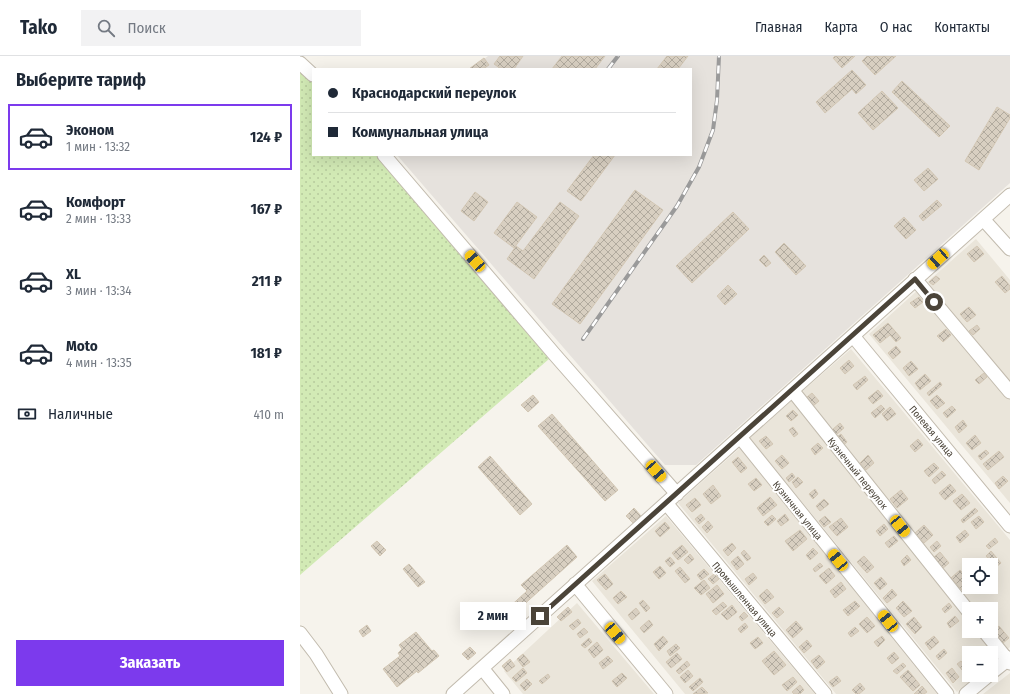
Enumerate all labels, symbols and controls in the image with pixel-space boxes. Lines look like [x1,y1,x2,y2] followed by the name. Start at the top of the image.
[81,10,361,46] search box
[20,16,57,39] text: Tako
[95,17,117,39] icon: search
[127,19,166,37] text: Поиск
[755,19,802,36] text: Главная
[824,19,858,36] text: Карта
[880,19,912,36] text: О нас
[934,19,990,36] text: Контакты
[16,69,146,91] text: Выберите тариф
[352,84,516,102] text: Краснодарский переулок
[18,119,54,155] icon: car
[66,121,114,139] text: Эконом
[352,123,488,141] text: Коммунальная улица
[250,128,282,146] text: 124 ₽
[66,139,130,154] text: 1 мин · 13:32
[18,191,54,227] icon: car
[66,193,125,211] text: Комфорт
[250,200,282,218] text: 167 ₽
[66,211,131,226] text: 2 мин · 13:33
[925,247,951,271] car
[463,248,487,274] car
[18,263,54,299] icon: car
[66,265,81,283] text: XL
[252,272,282,290] text: 211 ₽
[66,283,132,298] text: 3 мин · 13:34
[925,293,943,311] route start
[18,335,54,371] icon: car
[66,337,98,355] text: Moto
[250,344,282,362] text: 181 ₽
[66,355,132,370] text: 4 мин · 13:35
[16,403,38,425] icon: cash
[906,403,956,460] street label: Полевая улица
[48,405,113,423] text: Наличные
[254,407,284,422] text: 410 m
[825,435,890,512] street label: Кузнечный переулок
[644,458,668,484] car
[770,479,825,543] street label: Кузничная улица
[888,513,912,539] car
[826,547,850,573] car
[962,558,998,682] map controls
[962,558,998,594] button: locate
[709,560,779,640] street label: Промышленная улица
[460,602,526,630] callout: 2 мин
[962,602,998,638] button: +
[531,607,549,625] route end
[478,608,508,623] text: 2 мин
[876,608,900,634] car
[603,620,627,646] car
[16,640,284,686] button: Заказать
[962,646,998,682] button: −

